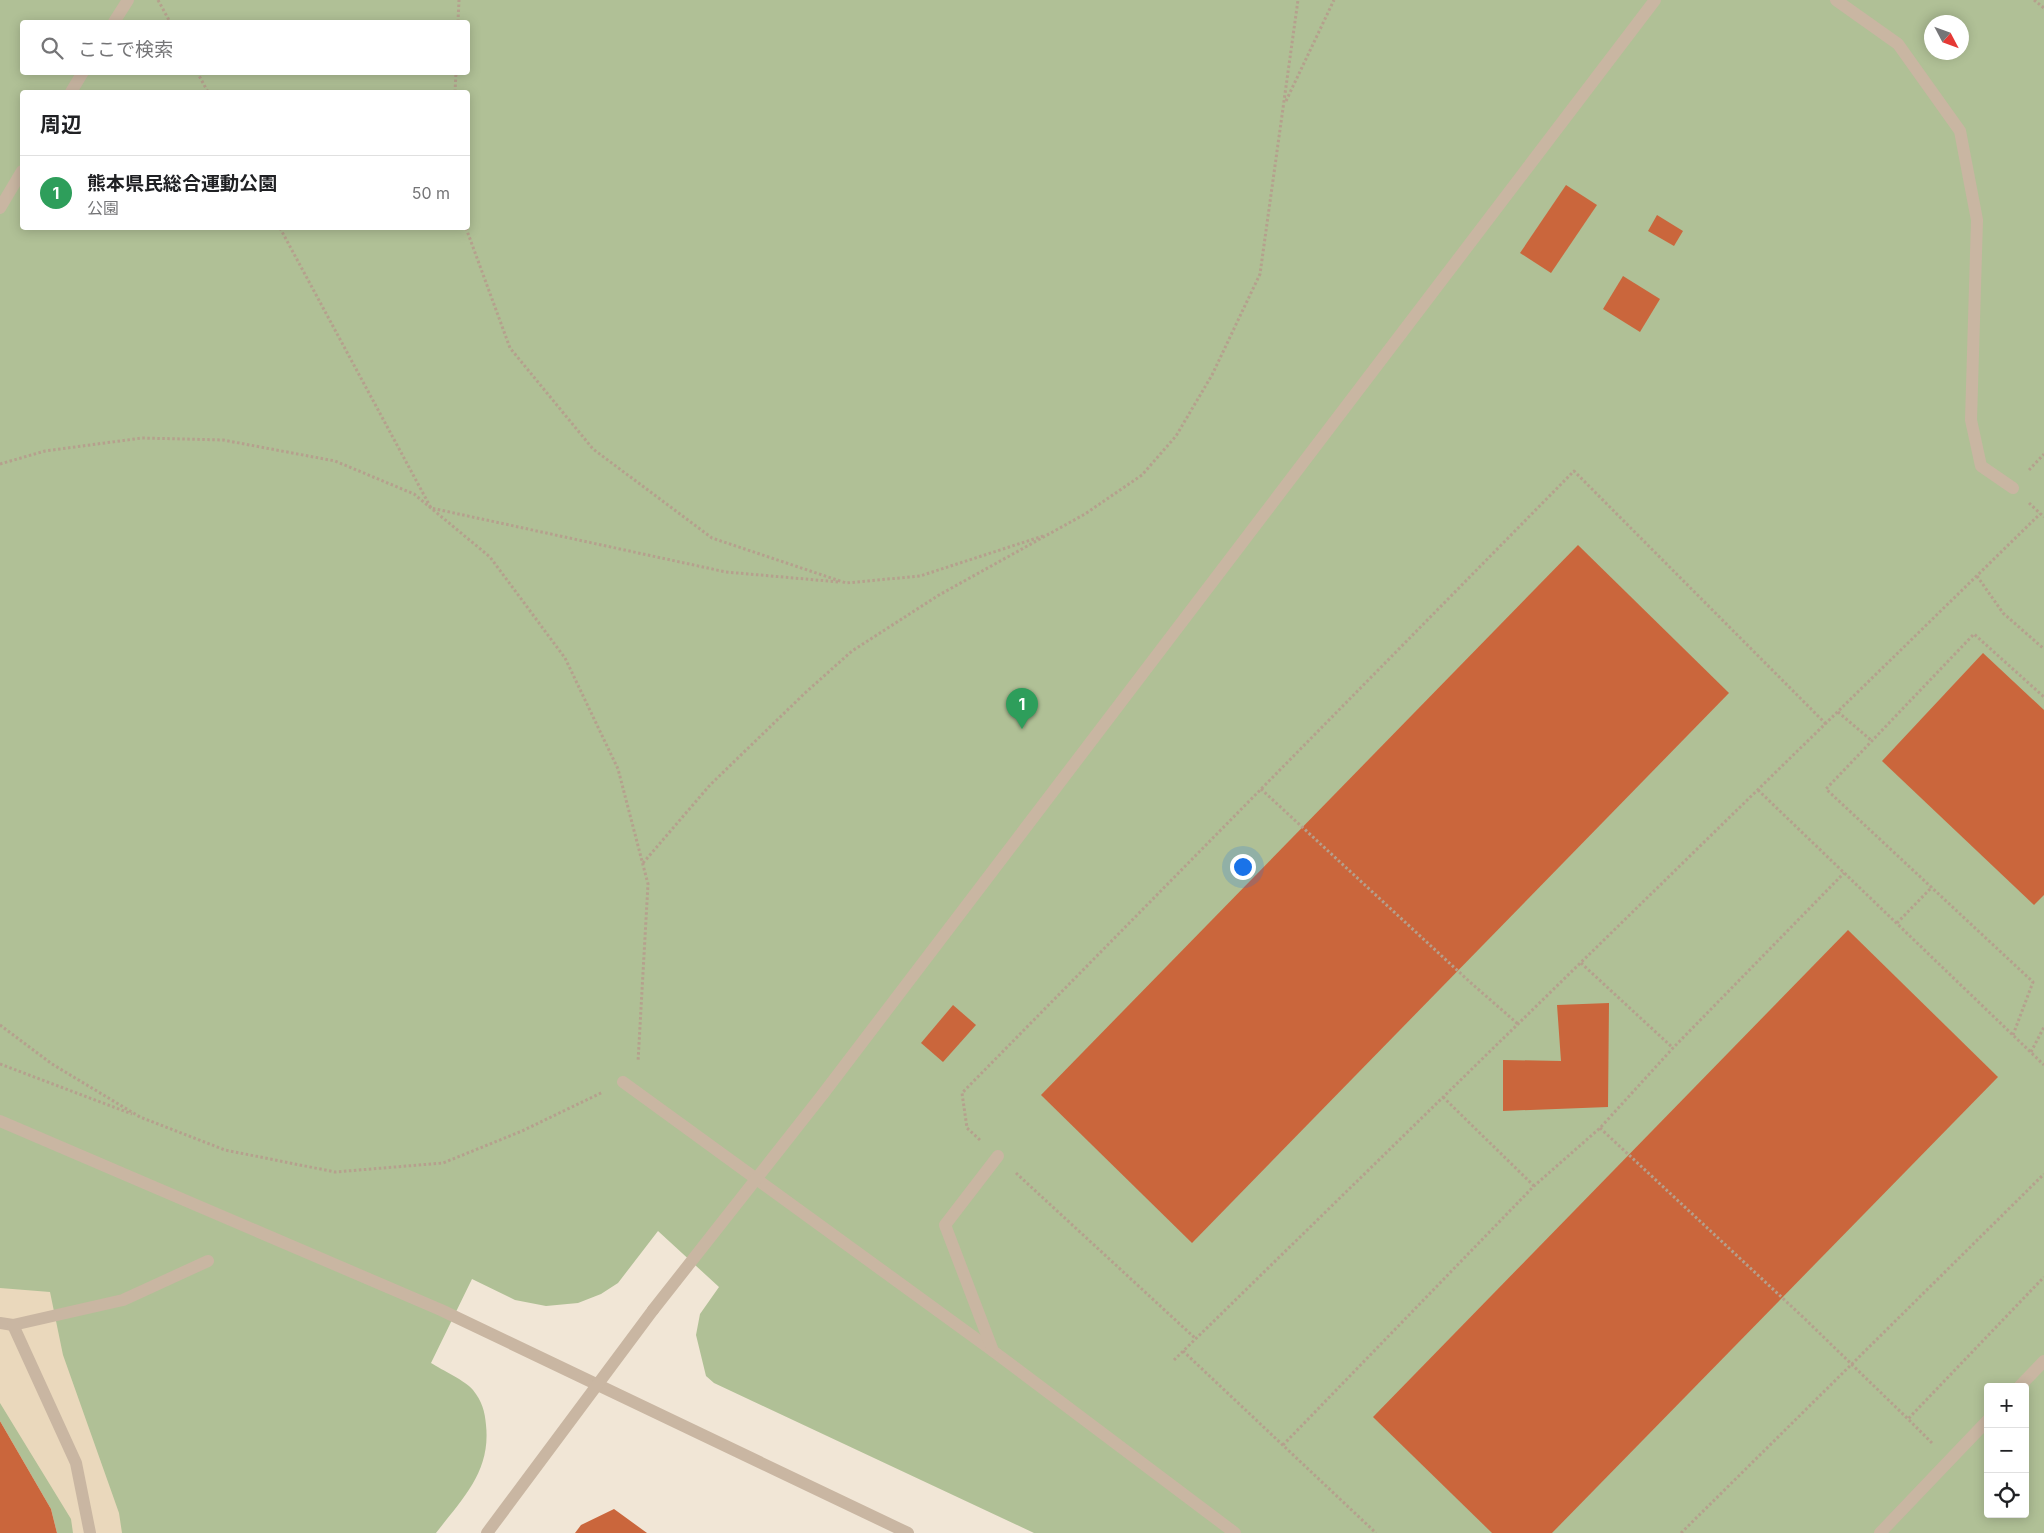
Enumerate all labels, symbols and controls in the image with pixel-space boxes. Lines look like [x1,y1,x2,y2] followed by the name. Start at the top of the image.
[1924,15,1969,60] north arrow
[20,20,470,75] search box
[38,34,66,62] icon: search
[78,38,173,61] text: ここで検索
[40,112,82,137] text: 周辺
[87,172,277,195] text: 熊本県民総合運動公園
[53,183,59,203] text: 1
[412,183,450,203] text: 50 m
[87,198,119,218] text: 公園
[1006,688,1038,729] pin: 1
[1230,854,1256,880] your location
[1984,1383,2029,1518] map controls
[1984,1383,2029,1428] button: +
[1984,1428,2029,1473] button: −
[1984,1473,2029,1518] button: locate

